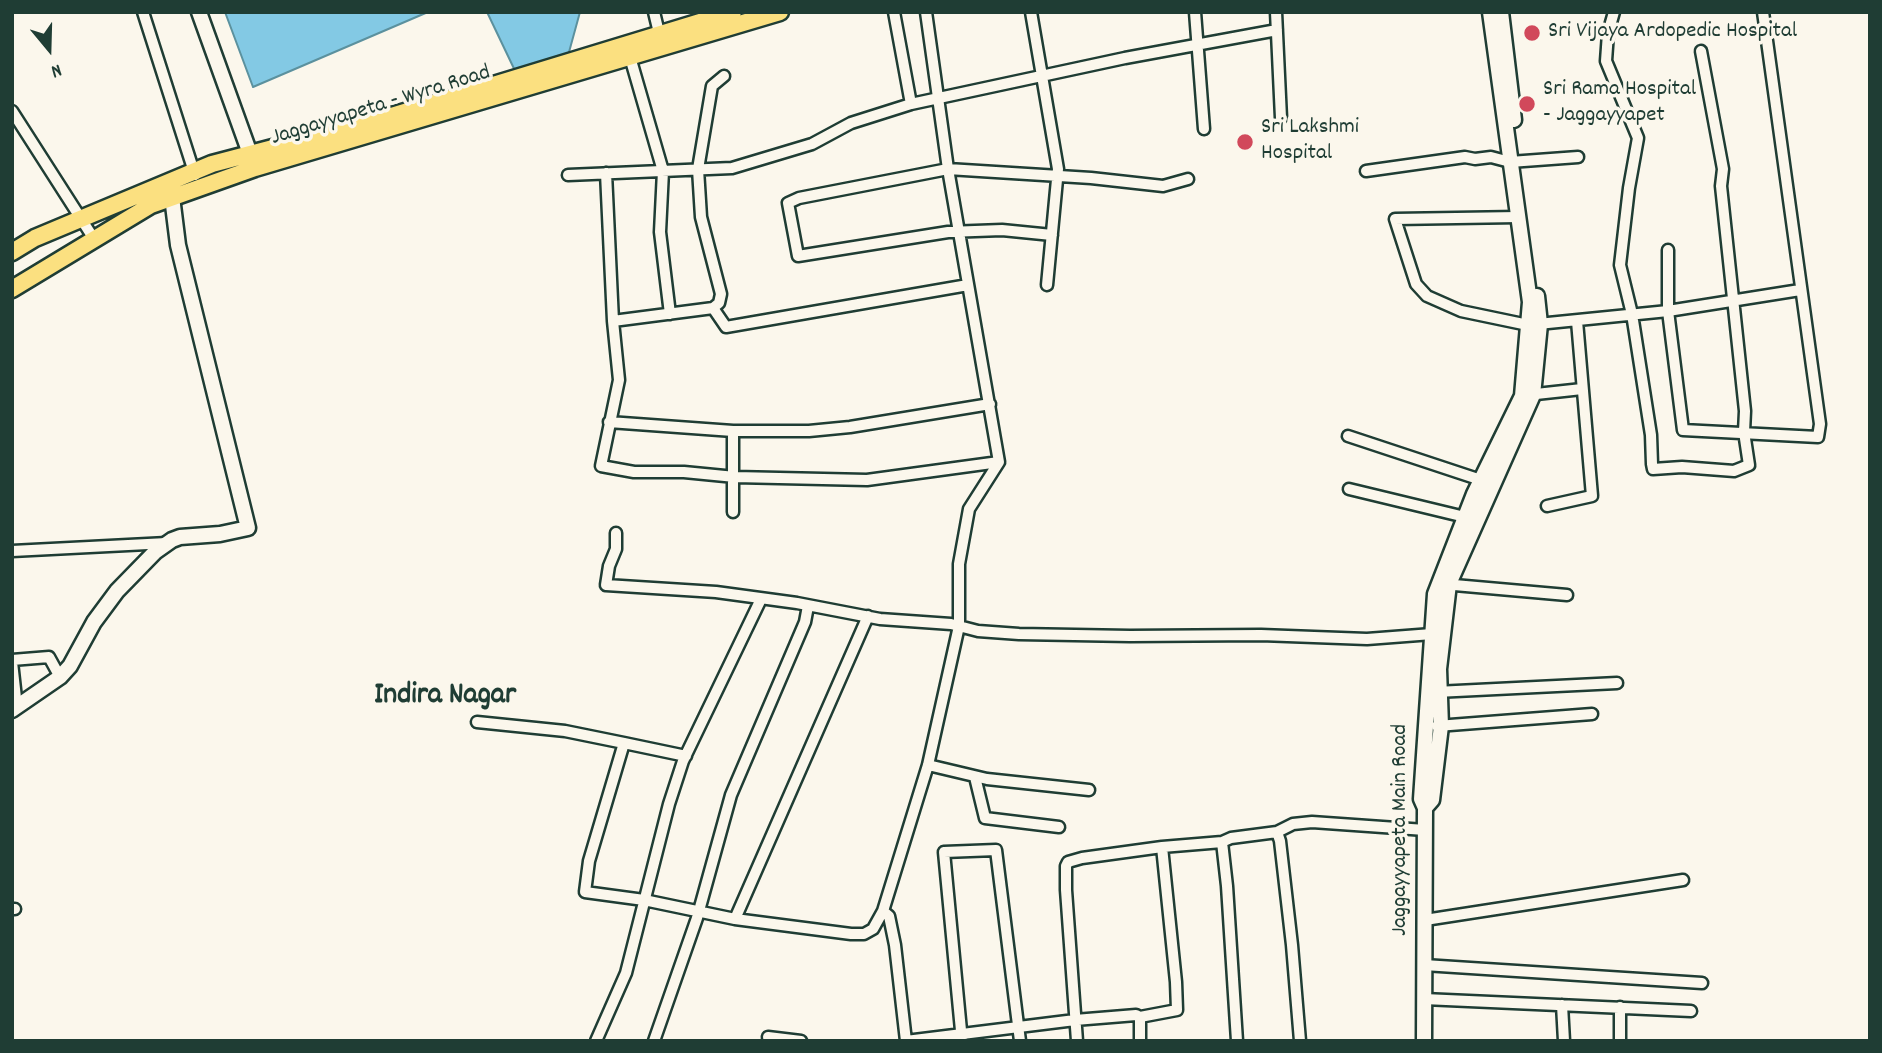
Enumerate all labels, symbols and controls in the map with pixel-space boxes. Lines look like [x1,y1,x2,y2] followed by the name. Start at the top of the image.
[14,14,84,84] north arrow
[1548,19,1797,47] place label: Sri Vijaya Ardopedic Hospital
[1522,23,1542,43] marker: Sri Vijaya Ardopedic Hospital
[47,55,65,84] text: N
[268,60,494,154] street label: Jaggayyapeta - Wyra Road
[1543,77,1696,131] place label: Sri Rama Hospital - Jaggayyapet
[1517,94,1537,114] marker: Sri Rama Hospital - Jaggayyapet
[1261,115,1359,169] place label: Sri Lakshmi Hospital
[1235,132,1255,152] marker: Sri Lakshmi Hospital
[374,680,516,716] district label: Indira Nagar
[1388,724,1416,936] street label: Jaggayyapeta Main Road

